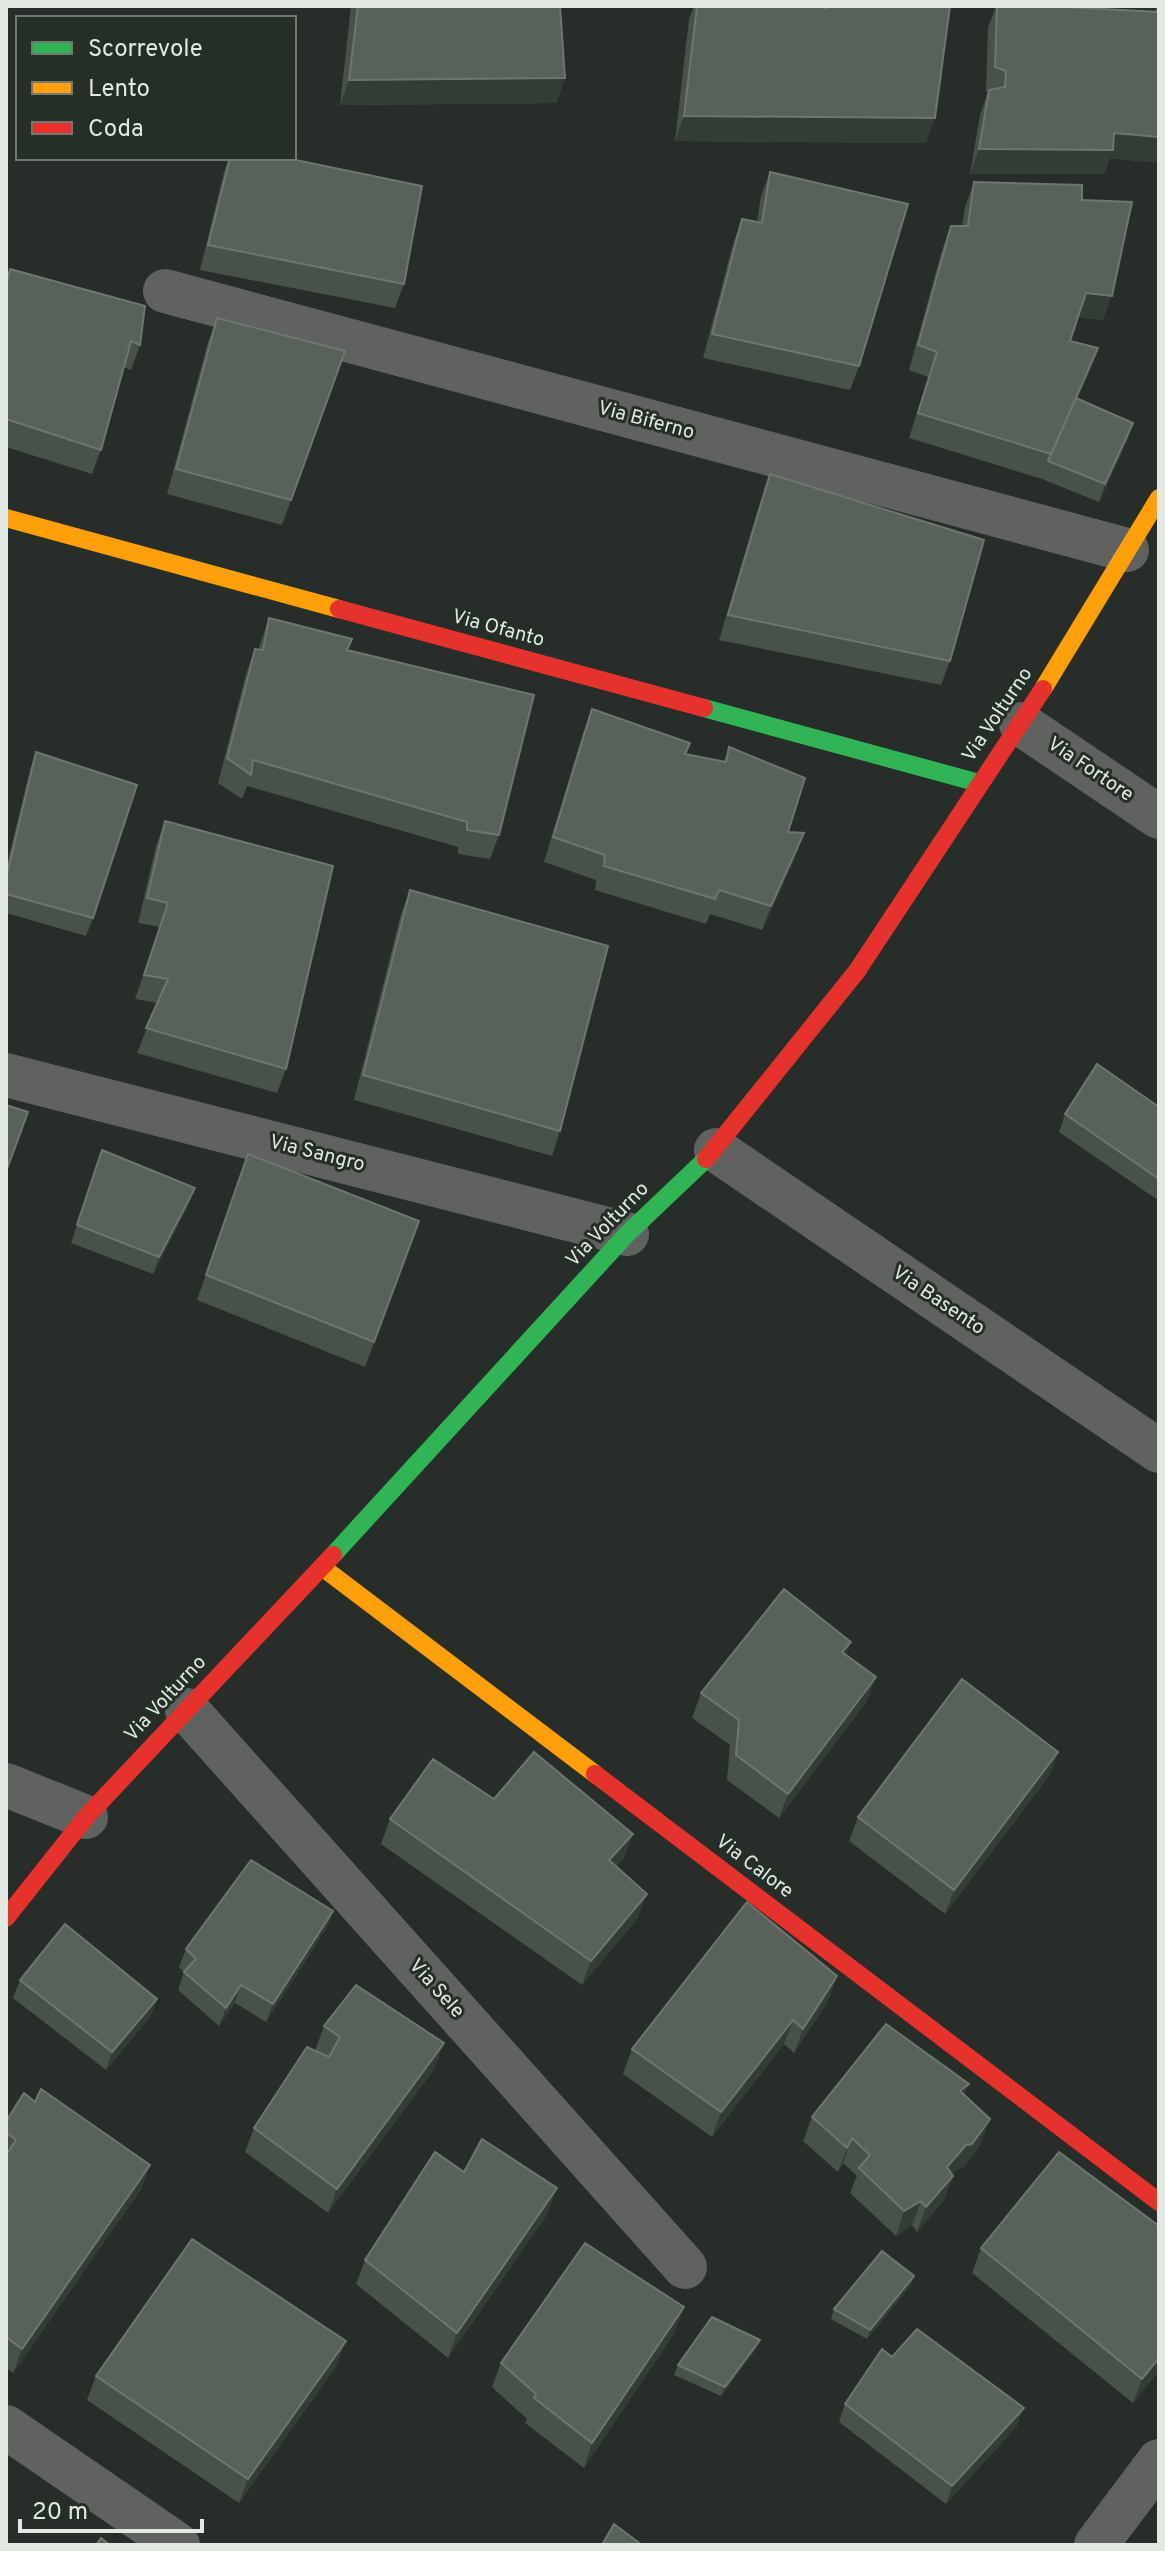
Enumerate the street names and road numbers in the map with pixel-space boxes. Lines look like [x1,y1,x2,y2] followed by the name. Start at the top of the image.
[595,396,697,446] street label: Via Biferno
[449,604,547,654] street label: Via Ofanto
[957,663,1039,767] street label: Via Volturno
[1042,732,1138,808] street label: Via Fortore
[267,1130,367,1178] street label: Via Sangro
[561,1177,655,1273] street label: Via Volturno
[886,1260,990,1342] street label: Via Basento
[119,1650,213,1748] street label: Via Volturno
[710,1829,798,1905] street label: Via Calore
[402,1954,470,2024] street label: Via Sele

